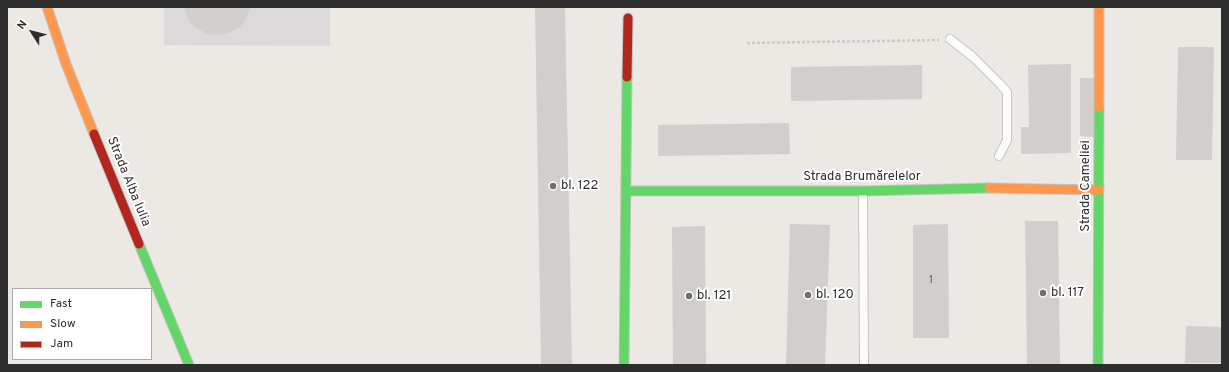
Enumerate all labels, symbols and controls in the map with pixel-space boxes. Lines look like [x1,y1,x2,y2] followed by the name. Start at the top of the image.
[12,12,52,52] north arrow
[14,18,30,32] text: N
[103,135,153,229] street label: Strada Alba Iulia
[1078,140,1094,232] street label: Strada Cameliei
[803,169,921,185] street label: Strada Brumărelelor
[561,178,598,194] place label: bl. 122
[548,181,558,191] marker: bl. 122
[929,274,933,288] house number: 1
[1051,285,1084,301] place label: bl. 117
[816,287,854,303] place label: bl. 120
[12,288,152,360] legend
[697,288,731,304] place label: bl. 121
[1038,288,1048,298] marker: bl. 117
[803,290,813,300] marker: bl. 120
[684,291,694,301] marker: bl. 121
[50,296,72,312] text: Fast
[50,316,76,332] text: Slow
[50,336,73,352] text: Jam

